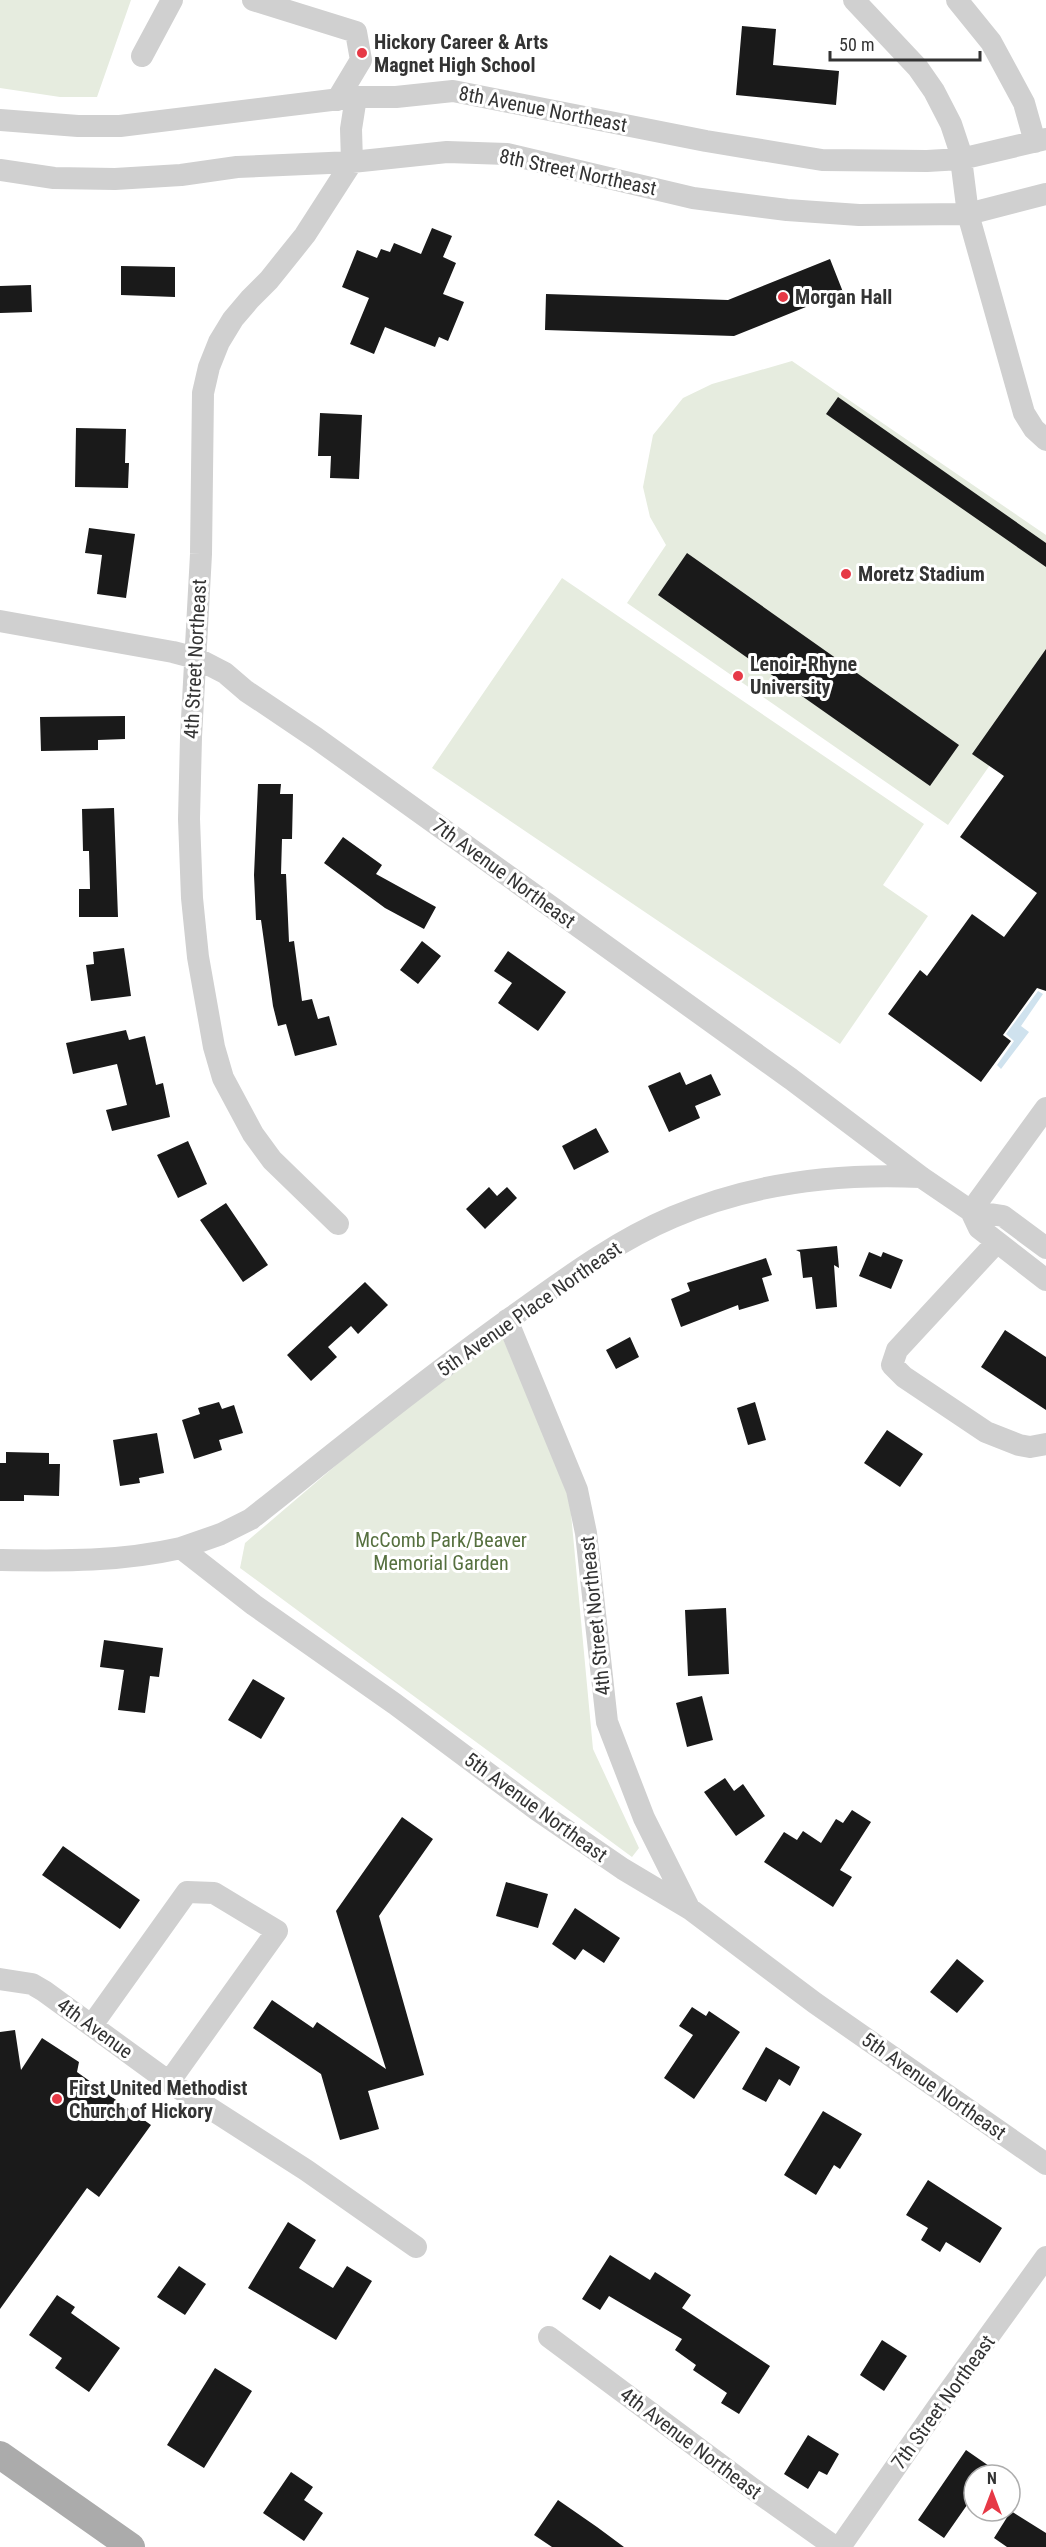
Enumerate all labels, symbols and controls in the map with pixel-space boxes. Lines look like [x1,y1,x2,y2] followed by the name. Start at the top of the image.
[830,24,980,62] scale bar
[374,30,548,77] place label: Hickory Career & Arts Magnet High School
[839,34,874,55] text: 50 m
[355,46,369,60] marker: Hickory Career & Arts Magnet High School
[457,81,629,137] street label: 8th Avenue Northeast
[497,144,659,200] street label: 8th Street Northeast
[795,285,892,309] place label: Morgan Hall
[776,290,790,304] marker: Morgan Hall
[858,562,985,586] place label: Moretz Stadium
[839,567,853,581] marker: Moretz Stadium
[179,578,211,740] street label: 4th Street Northeast
[750,652,857,699] place label: Lenoir-Rhyne University
[731,669,745,683] marker: Lenoir-Rhyne University
[428,813,580,933] street label: 7th Avenue Northeast
[432,1236,626,1382] street label: 5th Avenue Place Northeast
[355,1528,527,1575] park label: McComb Park/Beaver Memorial Garden
[575,1535,615,1697] street label: 4th Street Northeast
[460,1747,612,1867] street label: 5th Avenue Northeast
[53,1993,137,2063] street label: 4th Avenue
[857,2027,1011,2145] street label: 5th Avenue Northeast
[69,2076,247,2123] place label: First United Methodist Church of Hickory
[50,2092,64,2106] marker: First United Methodist Church of Hickory
[886,2330,1000,2474] street label: 7th Street Northeast
[616,2382,766,2504] street label: 4th Avenue Northeast
[962,2463,1022,2523] north arrow
[987,2469,997,2488] text: N

